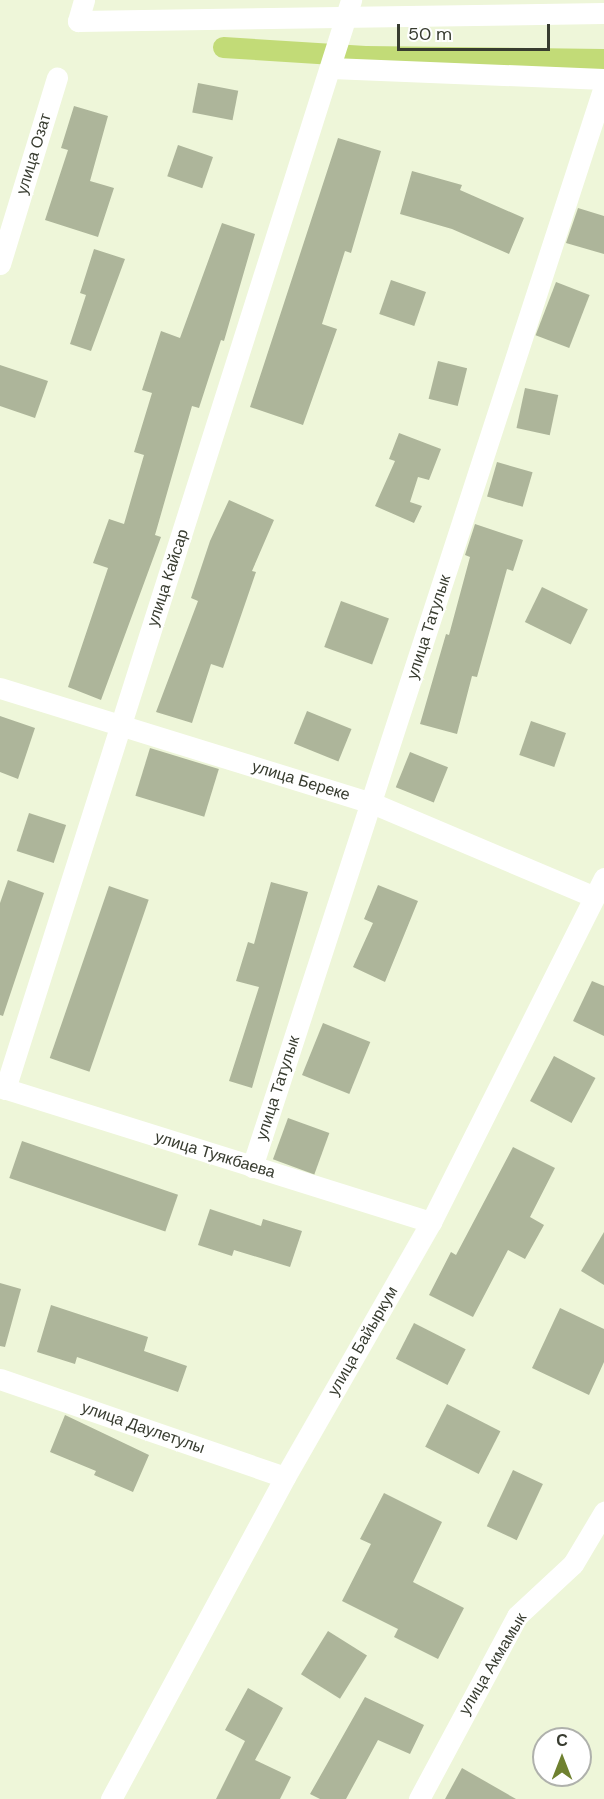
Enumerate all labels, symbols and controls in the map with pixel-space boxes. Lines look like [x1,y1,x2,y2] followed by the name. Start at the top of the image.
[400,12,553,50] scale bar
[408,22,452,46] text: 50 m
[13,111,55,197] street label: улица Озат
[143,527,193,629] street label: улица Кайсар
[403,572,455,682] street label: улица Татулык
[250,757,352,805] street label: улица Береке
[252,1033,304,1143] street label: улица Татулык
[153,1128,277,1182] street label: улица Туякбаева
[324,1283,402,1399] street label: улица Байыркум
[79,1398,207,1458] street label: улица Даулетулы
[455,1610,531,1718] street label: улица Акмамык
[532,1727,592,1787] north arrow
[556,1730,568,1751] text: С

